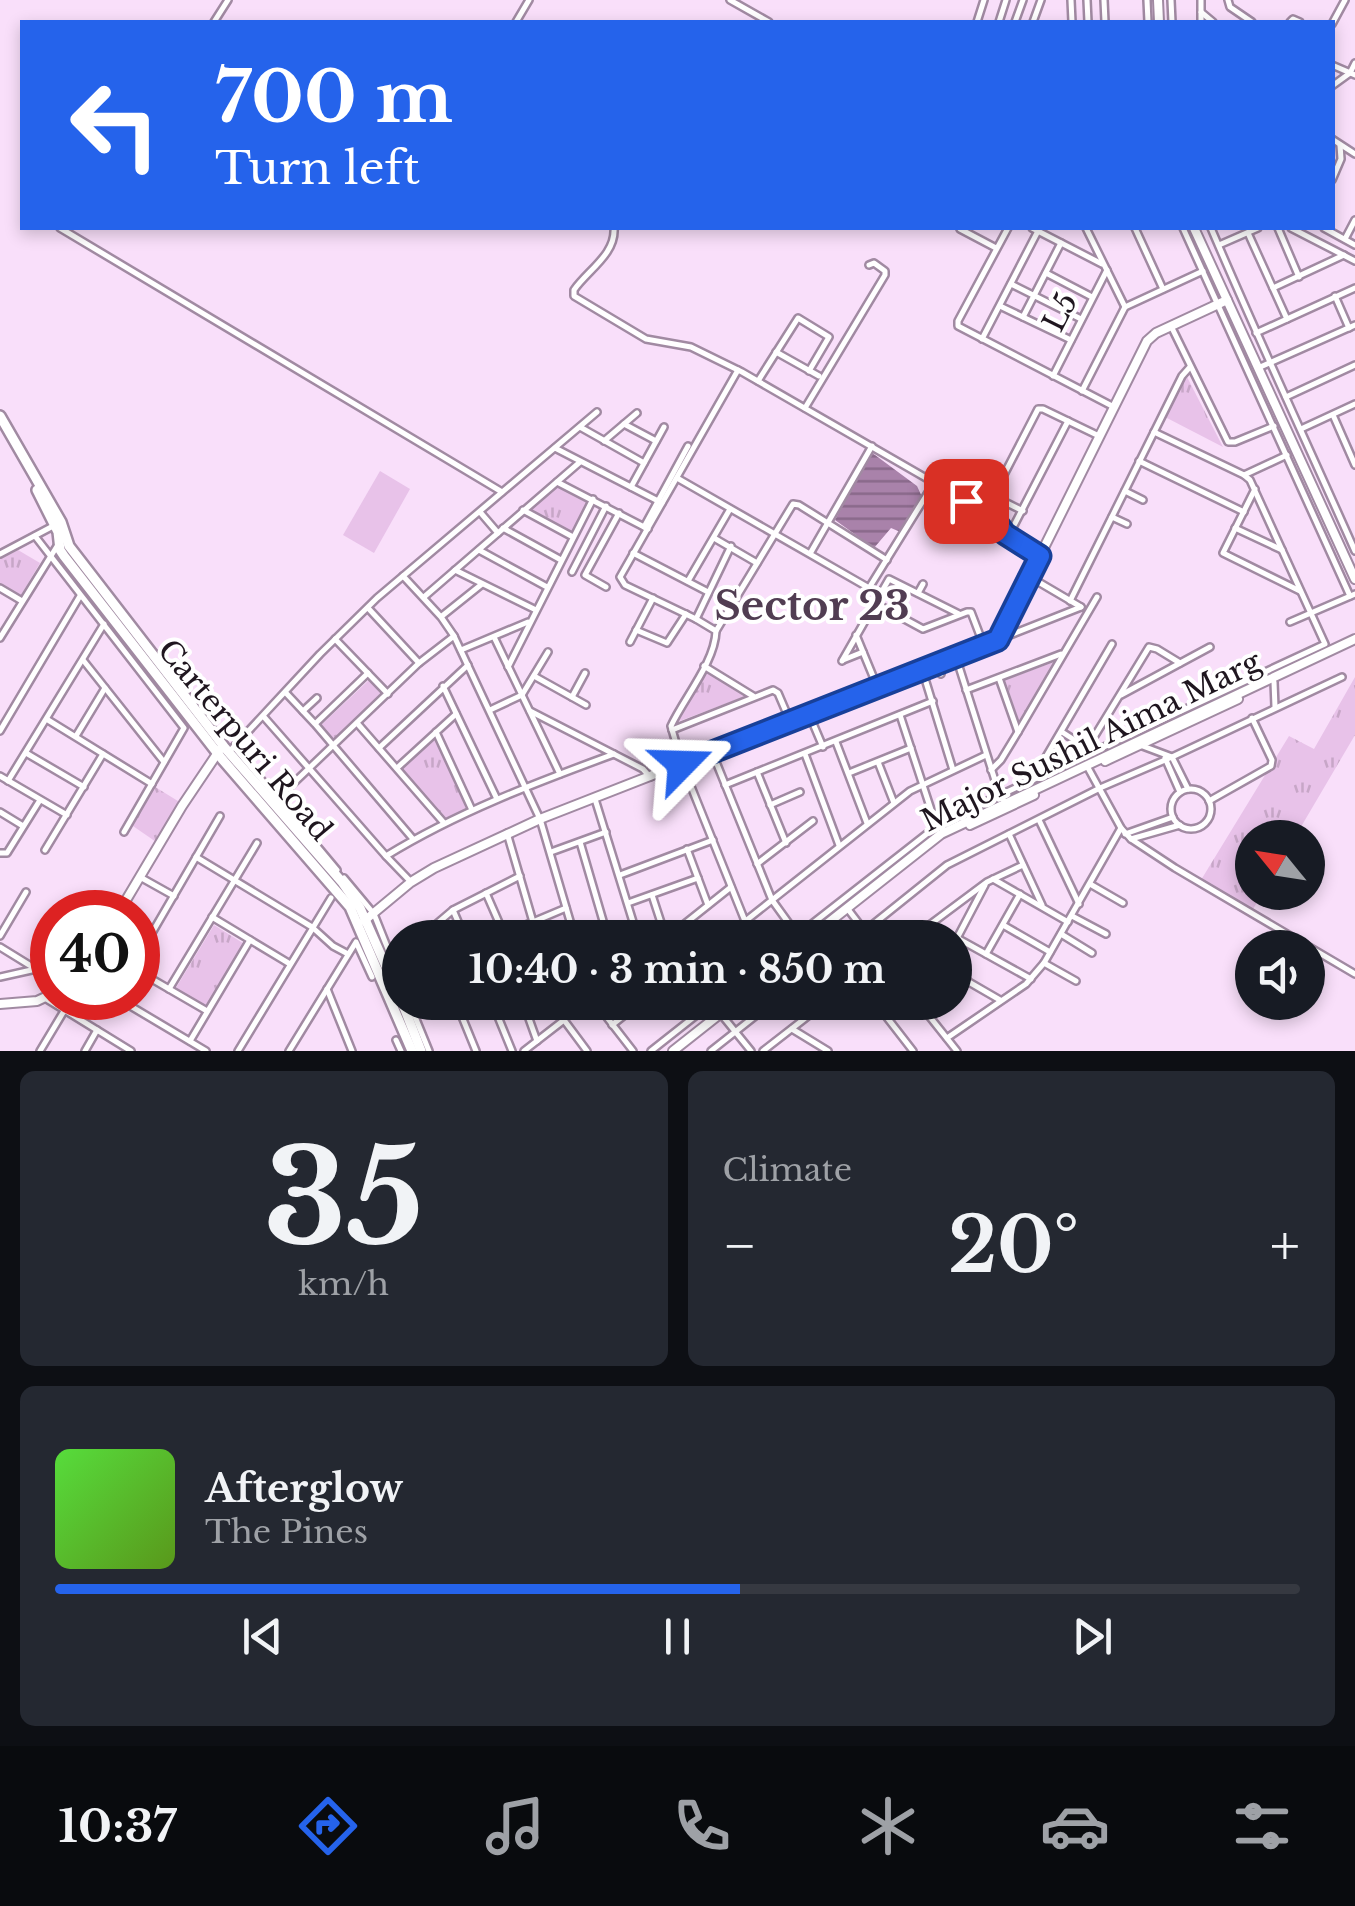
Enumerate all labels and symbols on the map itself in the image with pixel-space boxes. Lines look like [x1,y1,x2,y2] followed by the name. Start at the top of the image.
[1035,286,1085,338] street label: L5
[924,459,1009,544] pin
[714,581,910,631] district label: Sector 23
[150,632,340,848] street label: Carterpuri Road
[915,642,1268,839] street label: Major Sushil Aima Marg
[630,712,734,816] position arrow
[1235,820,1325,910] north arrow
[30,890,160,1020] speed limit sign: 40

